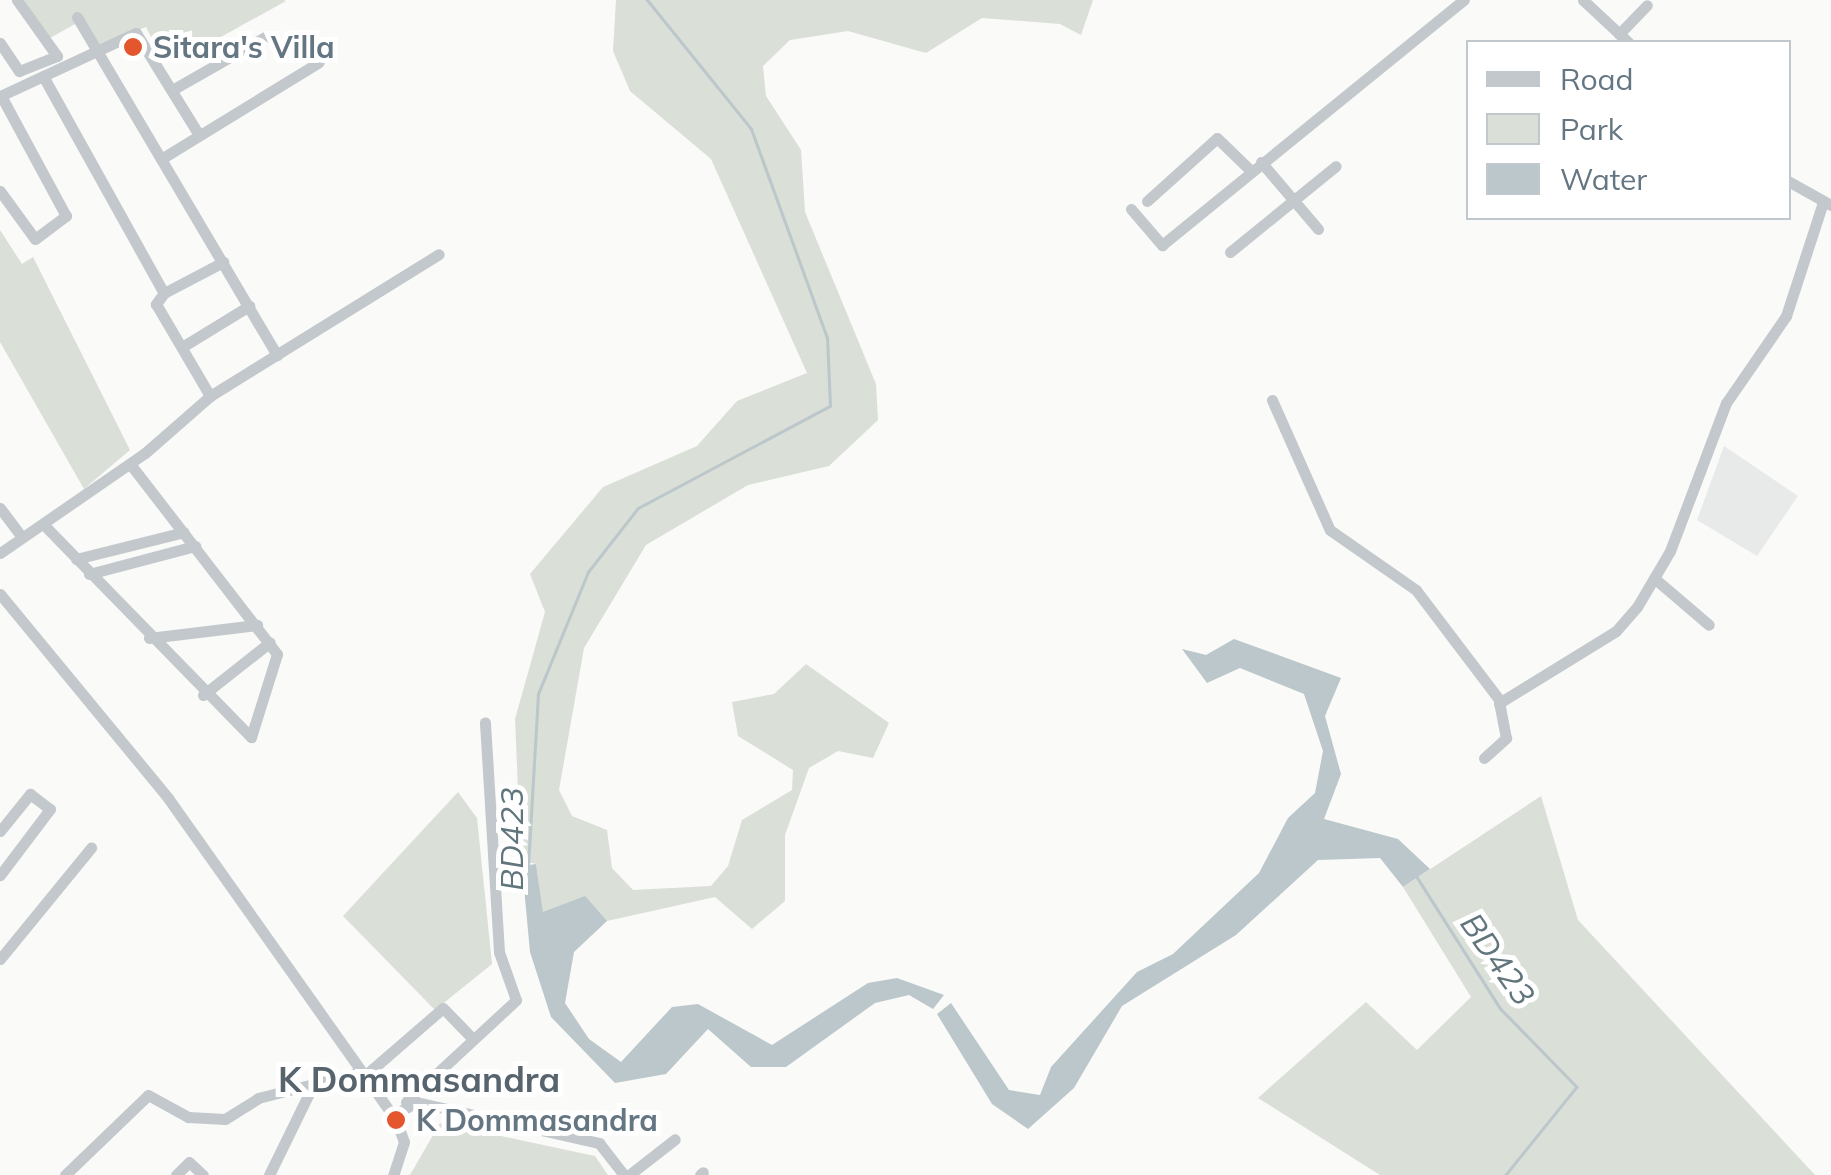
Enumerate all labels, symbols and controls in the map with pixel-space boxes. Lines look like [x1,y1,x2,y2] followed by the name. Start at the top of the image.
[153,29,335,65] place label: Sitara's Villa
[122,36,144,58] marker: Sitara's Villa
[1466,40,1791,220] legend
[1560,60,1634,98] text: Road
[1560,110,1623,148] text: Park
[1560,160,1647,198] text: Water
[492,787,530,891] water label: BD423
[1453,906,1543,1012] water label: BD423
[278,1058,560,1100] district label: K Dommasandra
[416,1102,658,1138] place label: K Dommasandra
[385,1109,407,1131] marker: K Dommasandra

